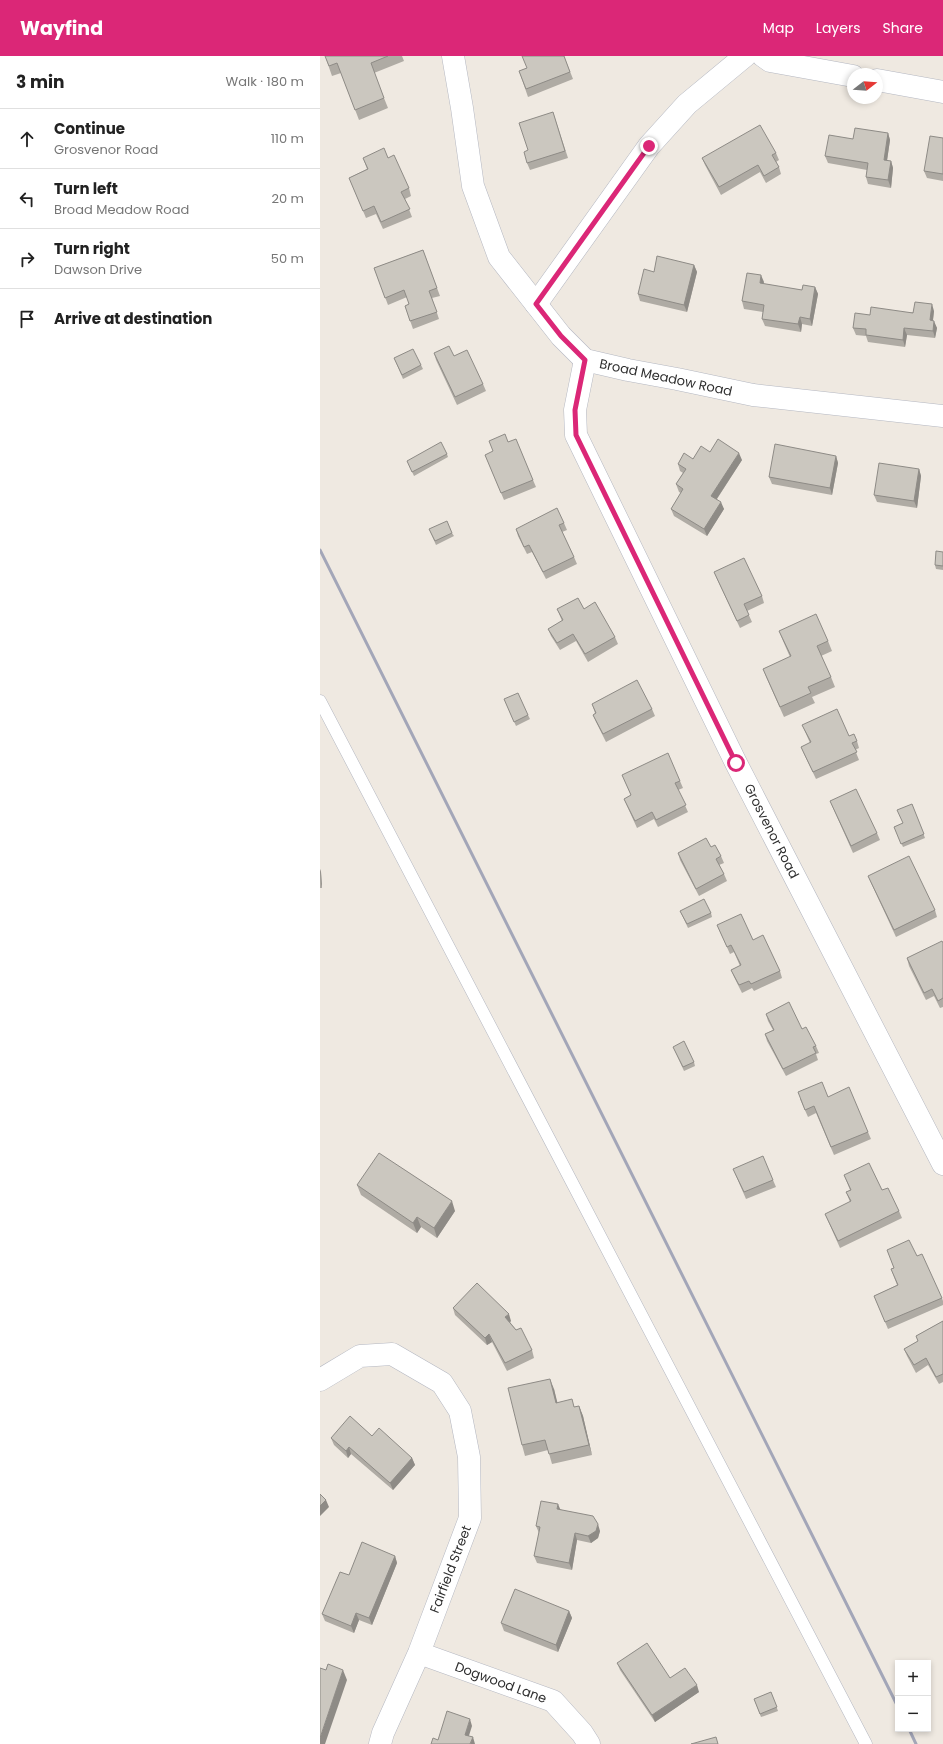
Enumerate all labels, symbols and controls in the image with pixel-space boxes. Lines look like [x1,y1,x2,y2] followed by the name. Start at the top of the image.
[20,15,103,42] text: Wayfind
[763,18,794,38] text: Map
[816,18,860,38] text: Layers
[882,18,923,38] text: Share
[847,68,883,104] north arrow
[16,70,64,94] text: 3 min
[226,72,304,91] text: Walk · 180 m
[54,118,125,139] text: Continue
[16,128,38,150] icon: ahead
[271,129,304,148] text: 110 m
[640,137,658,155] route end
[54,140,158,159] text: Grosvenor Road
[54,178,118,199] text: Turn left
[16,188,38,210] icon: left
[271,189,304,208] text: 20 m
[54,200,189,219] text: Broad Meadow Road
[54,238,130,259] text: Turn right
[16,248,38,270] icon: right
[271,249,304,268] text: 50 m
[54,260,142,279] text: Dawson Drive
[16,308,38,330] icon: arrive
[54,308,212,329] text: Arrive at destination
[598,354,734,401] street label: Broad Meadow Road
[727,754,745,772] route start
[739,780,804,882] street label: Grosvenor Road
[425,1522,476,1616] street label: Fairfield Street
[452,1657,549,1708] street label: Dogwood Lane
[895,1660,931,1732] map controls
[895,1660,931,1696] button: +
[895,1696,931,1732] button: −

